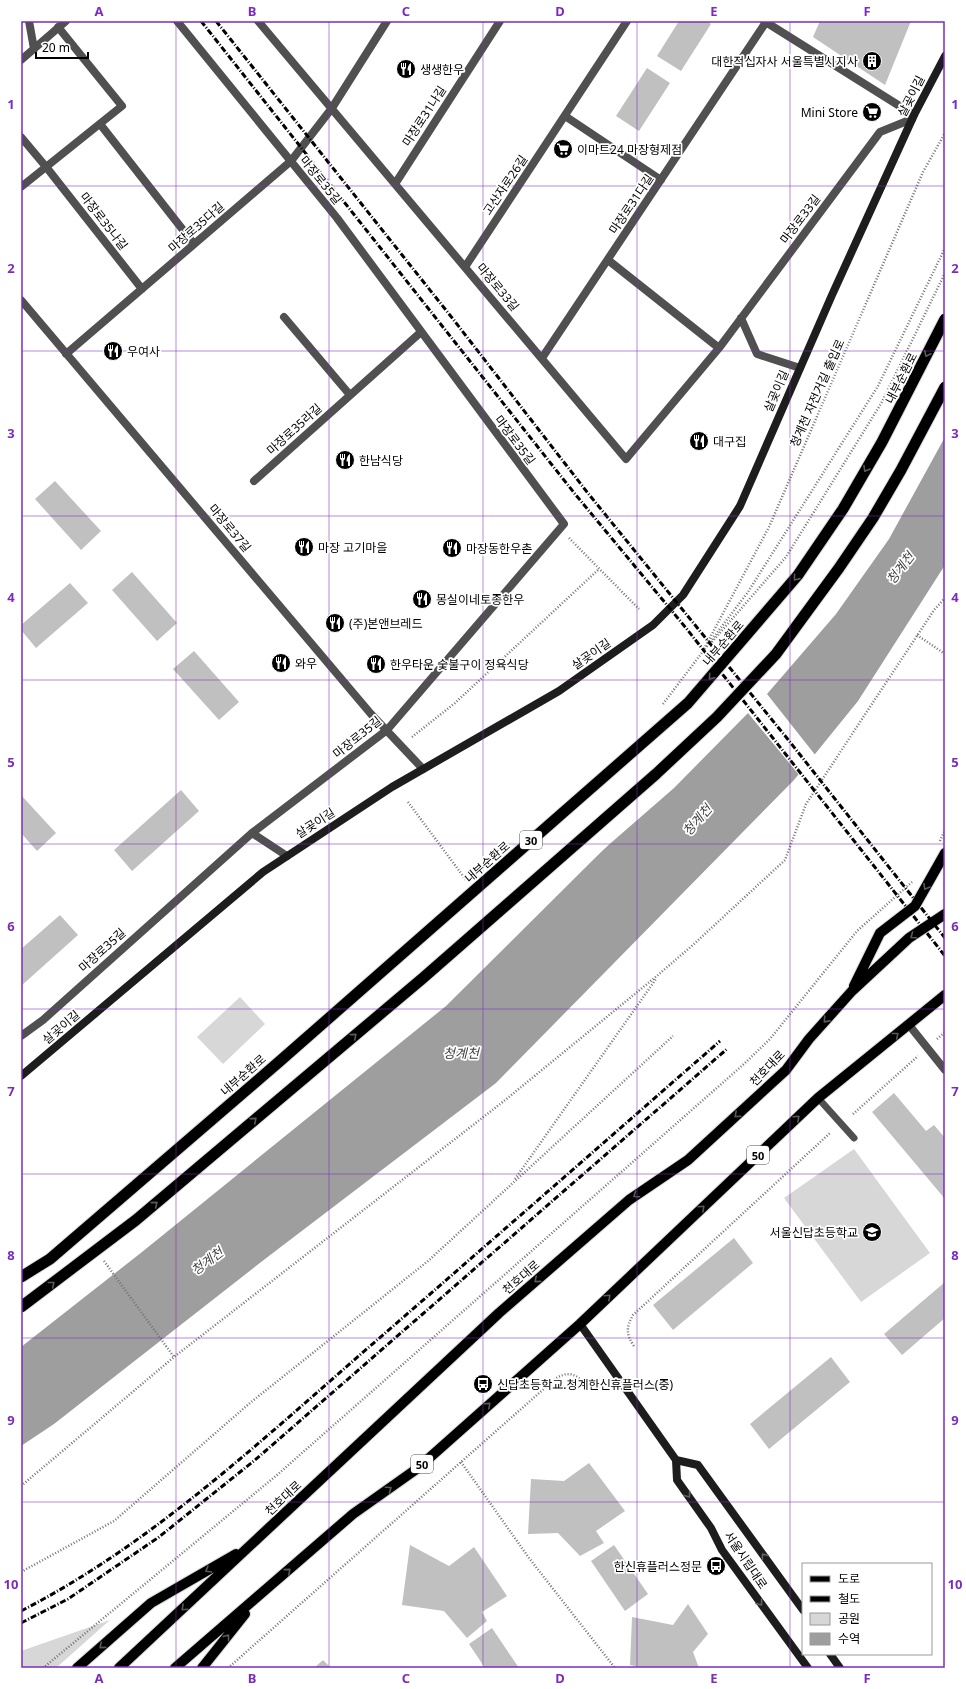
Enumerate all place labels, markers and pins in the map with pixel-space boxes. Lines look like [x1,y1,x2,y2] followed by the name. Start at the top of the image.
[861,50,883,72] building icon: 대한적십자사 서울특별시지사
[711,53,858,70] place label: 대한적십자사 서울특별시지사
[395,58,417,80] restaurant icon: 생생한우
[420,61,464,78] place label: 생생한우
[861,101,883,123] supermarket icon: Mini Store
[801,104,858,121] place label: Mini Store
[552,138,574,160] supermarket icon: 이마트24 마장형제점
[577,141,682,158] place label: 이마트24 마장형제점
[102,340,124,362] restaurant icon: 우여사
[127,343,160,360] place label: 우여사
[688,430,710,452] restaurant icon: 대구집
[713,433,746,450] place label: 대구집
[334,449,356,471] restaurant icon: 한남식당
[359,452,403,469] place label: 한남식당
[293,536,315,558] restaurant icon: 마장 고기마을
[441,537,463,559] restaurant icon: 마장동한우촌
[318,539,387,556] place label: 마장 고기마을
[466,540,532,557] place label: 마장동한우촌
[411,588,433,610] restaurant icon: 몽실이네토종한우
[436,591,524,608] place label: 몽실이네토종한우
[324,612,346,634] restaurant icon: (주)본앤브레드
[349,615,422,632] place label: (주)본앤브레드
[270,652,292,674] restaurant icon: 와우
[365,653,387,675] restaurant icon: 한우타운 숯불구이 정육식당
[295,655,317,672] place label: 와우
[390,656,529,673] place label: 한우타운 숯불구이 정육식당
[861,1221,883,1243] school or university icon: 서울신답초등학교
[770,1224,858,1241] place label: 서울신답초등학교
[472,1373,494,1395] bus stop icon: 신답초등학교.청계한신휴플러스(중)
[497,1376,673,1393] place label: 신답초등학교.청계한신휴플러스(중)
[705,1555,727,1577] bus stop icon: 한신휴플러스정문
[614,1558,702,1575] place label: 한신휴플러스정문

